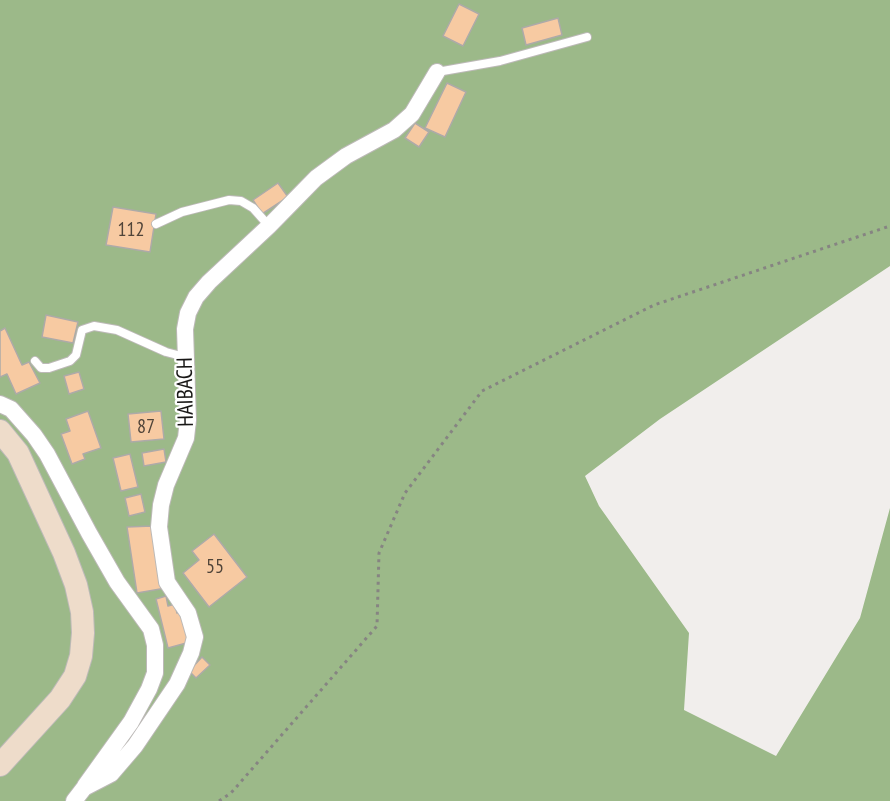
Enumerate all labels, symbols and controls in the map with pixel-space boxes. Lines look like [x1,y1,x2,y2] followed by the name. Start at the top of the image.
[118,218,144,242] house number: 112
[172,357,200,427] street label: HAIBACH
[137,415,155,439] house number: 87
[206,555,224,579] house number: 55

